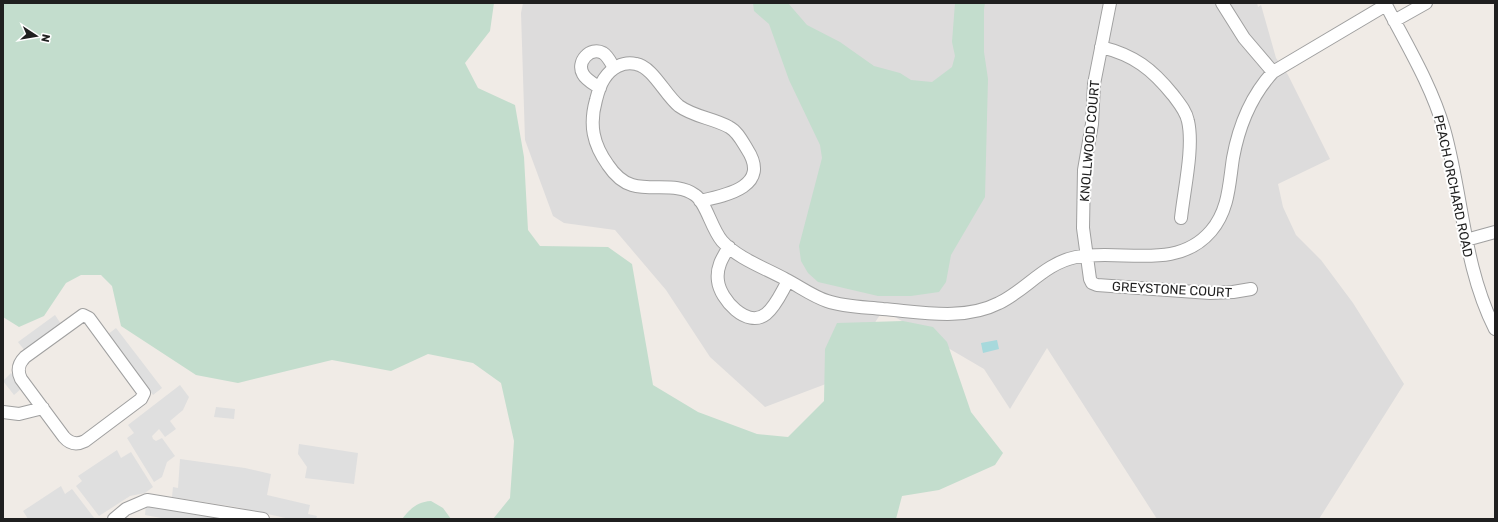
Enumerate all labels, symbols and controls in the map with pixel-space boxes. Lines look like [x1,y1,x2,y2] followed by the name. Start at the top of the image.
[16,16,56,56] north arrow
[38,33,52,43] text: N
[1077,79,1102,203] street label: KNOLLWOOD COURT
[1431,113,1476,259] street label: PEACH ORCHARD ROAD
[1112,279,1233,300] street label: GREYSTONE COURT

